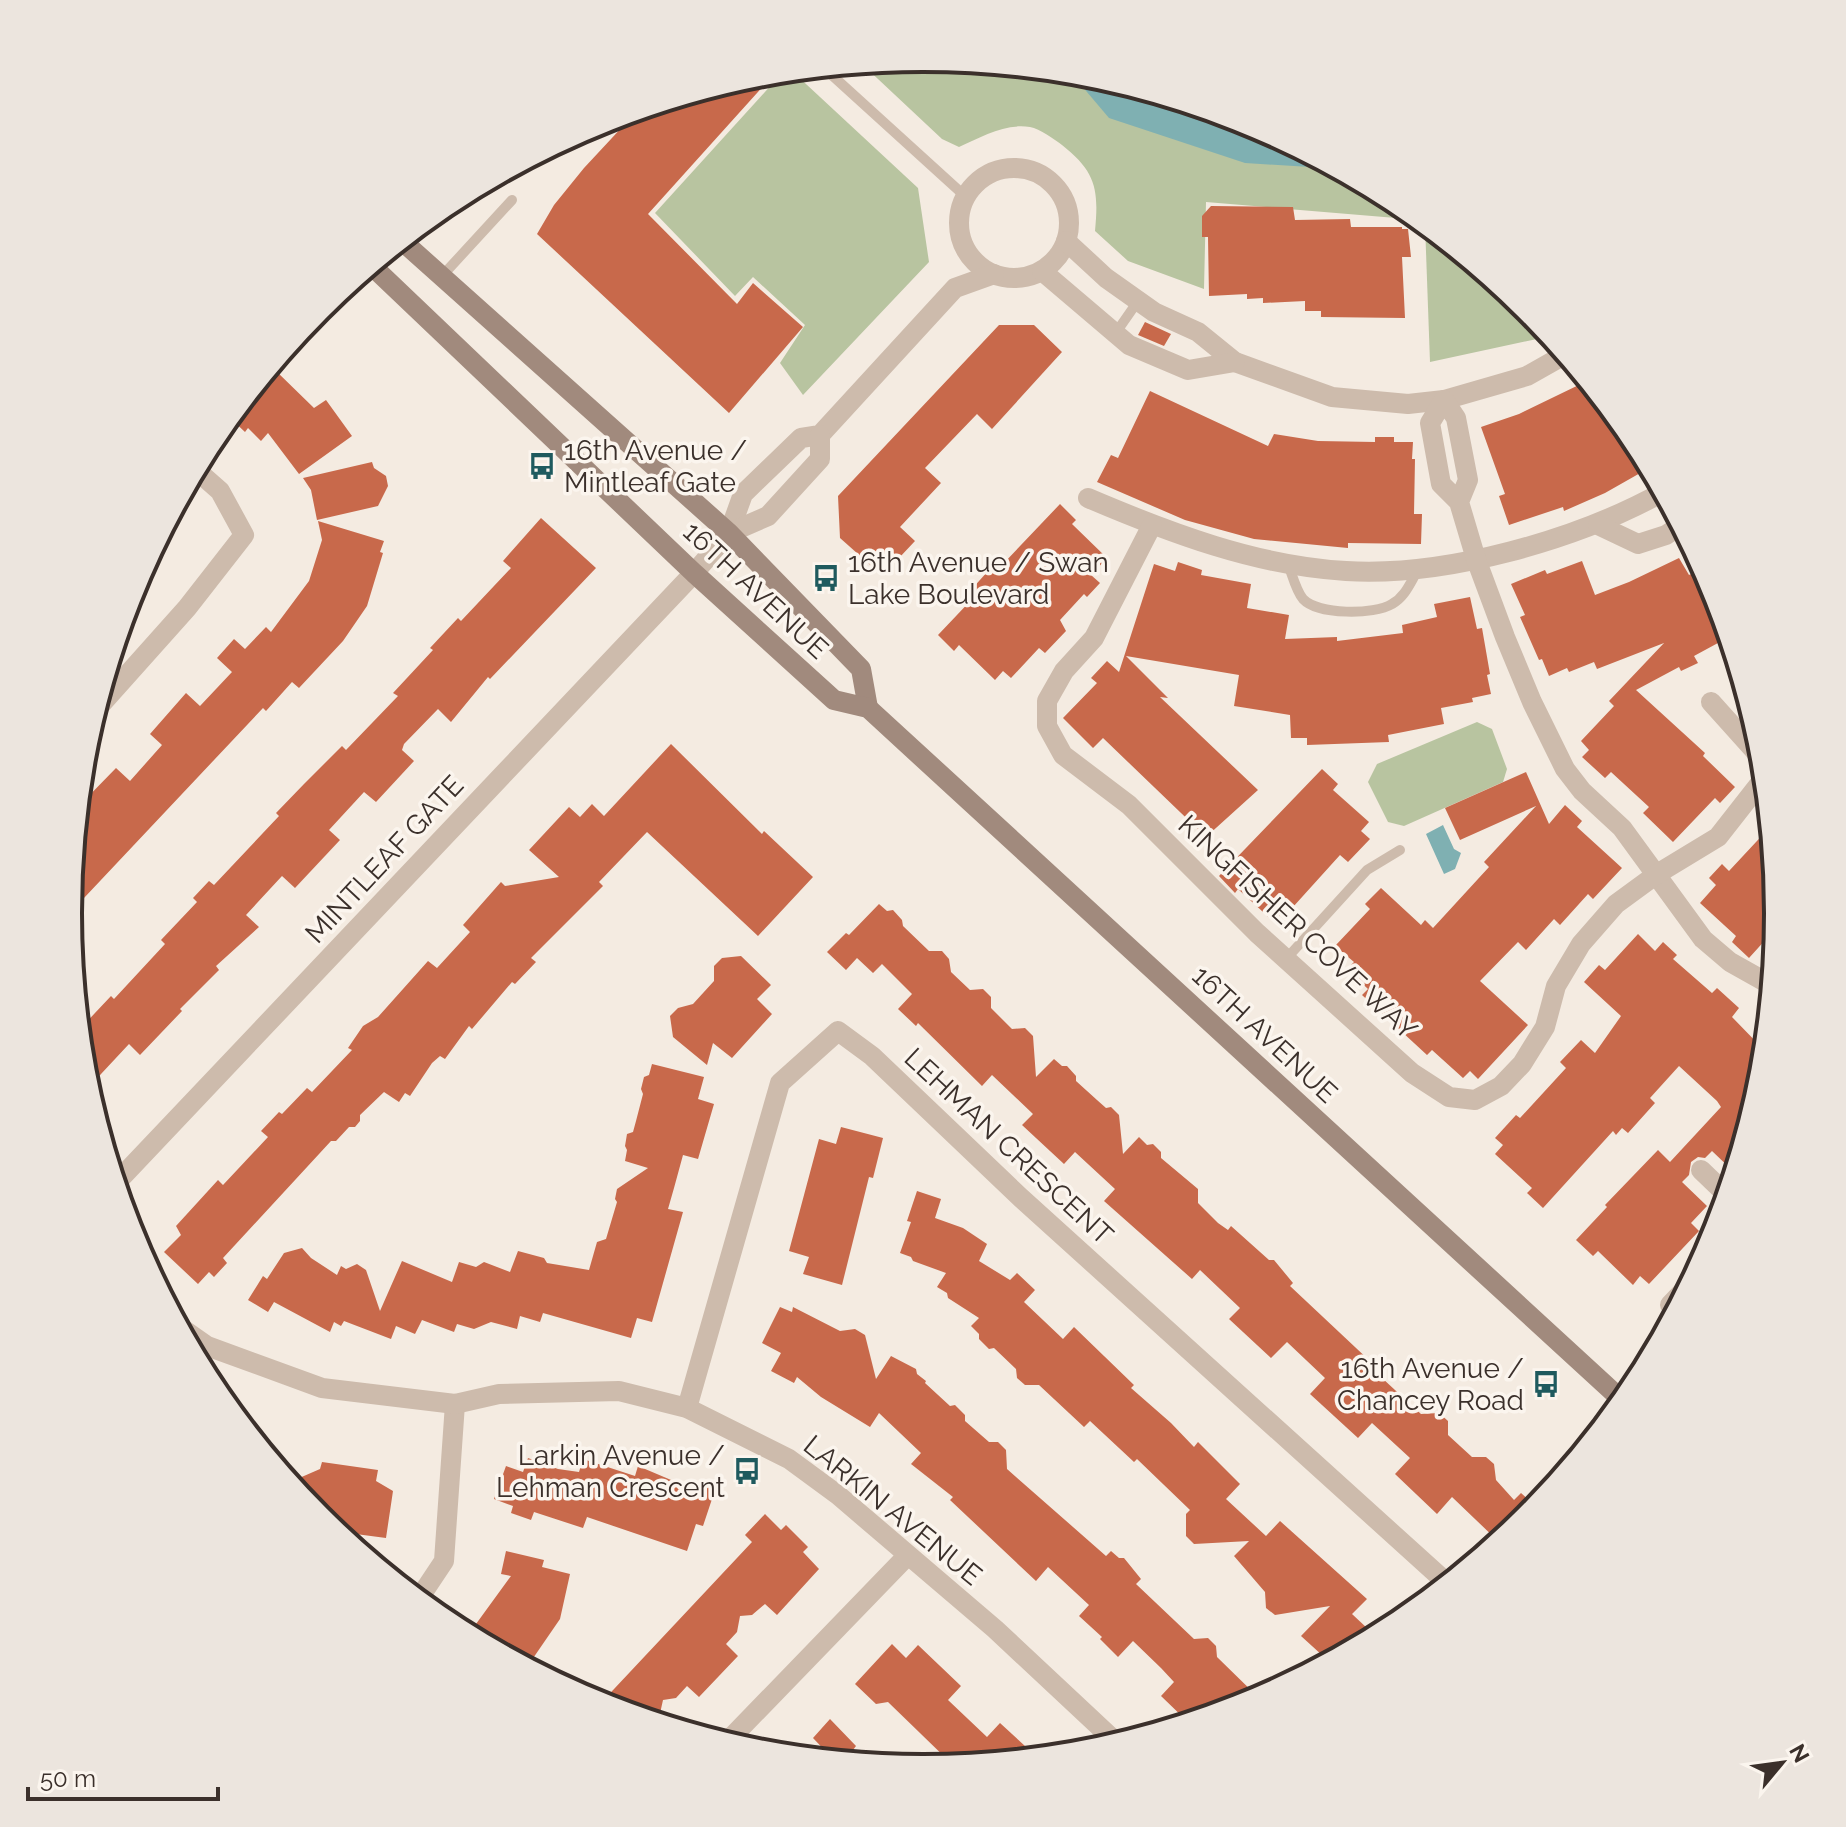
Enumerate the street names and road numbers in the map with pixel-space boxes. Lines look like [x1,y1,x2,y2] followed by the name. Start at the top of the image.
[676,515,835,666] street label: 16TH AVENUE
[298,769,470,950] street label: MINTLEAF GATE
[1171,808,1424,1047] street label: KINGFISHER COVE WAY
[1185,959,1344,1110] street label: 16TH AVENUE
[898,1041,1120,1251] street label: LEHMAN CRESCENT
[797,1428,988,1592] street label: LARKIN AVENUE

